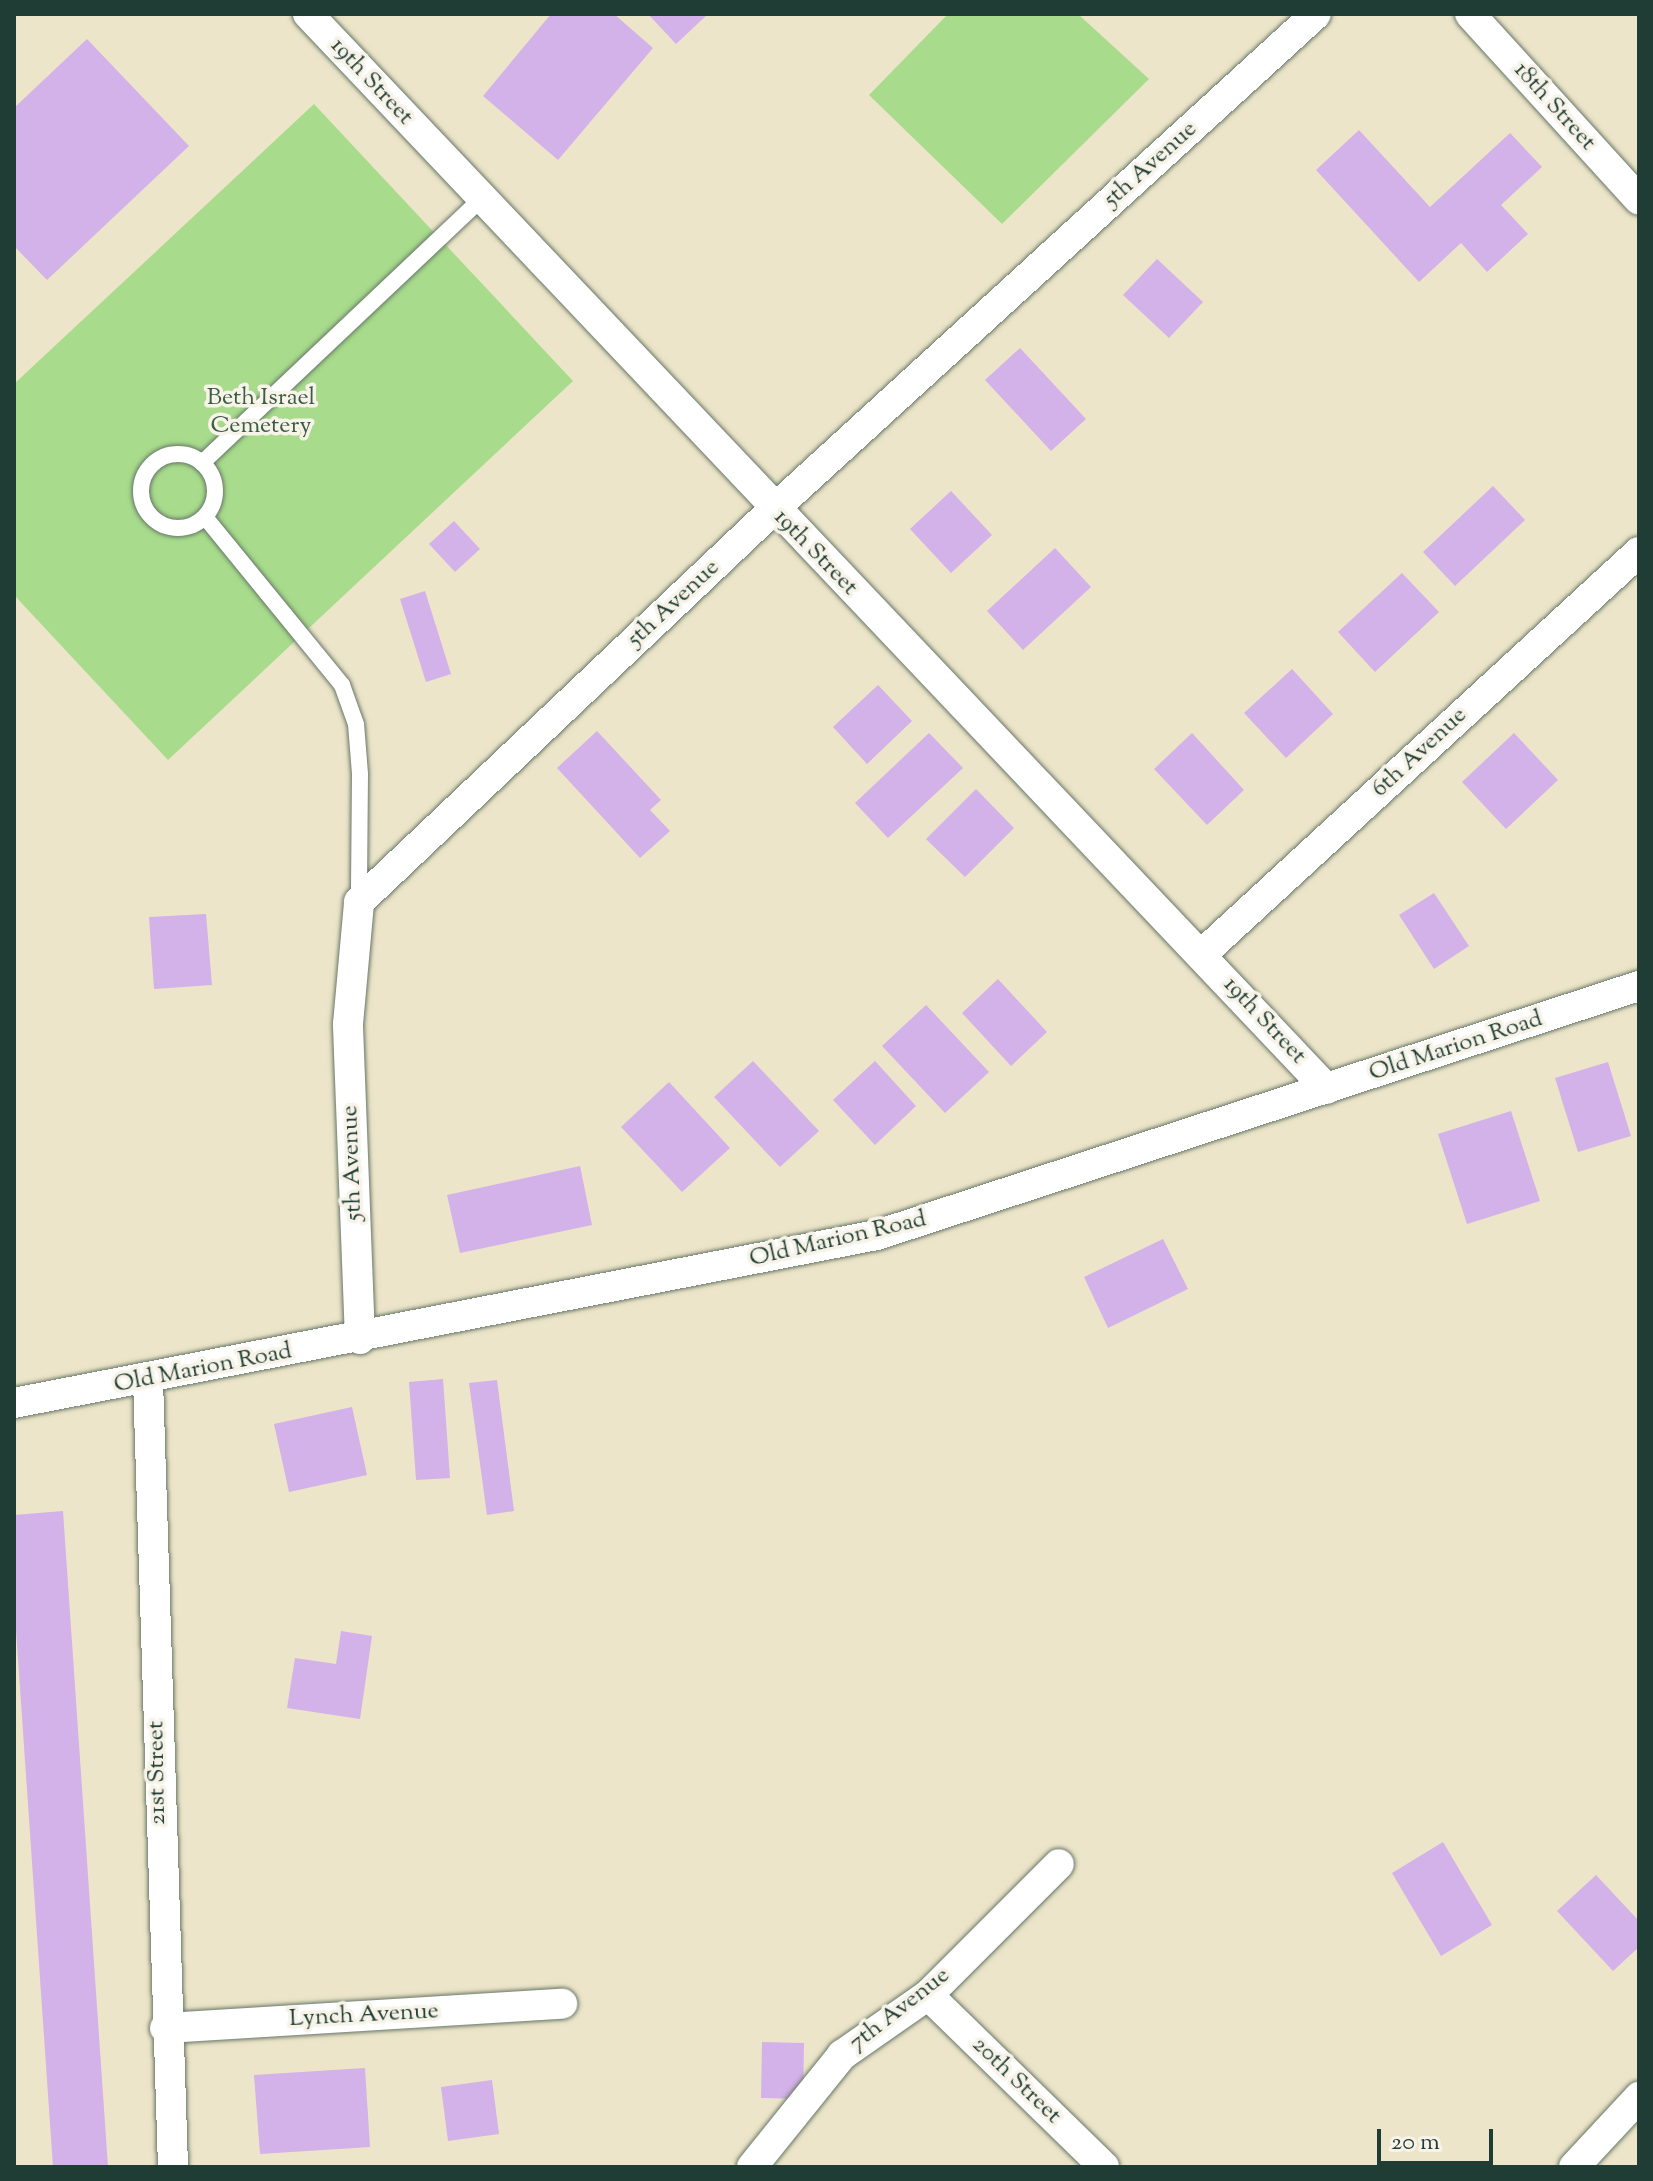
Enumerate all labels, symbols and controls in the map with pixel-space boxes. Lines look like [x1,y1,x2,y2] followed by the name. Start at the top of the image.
[323,32,419,132] street label: 19th Street
[1507,57,1601,157] street label: 18th Street
[1098,116,1204,214] street label: 5th Avenue
[207,385,315,441] park label: Beth Israel Cemetery
[767,504,863,602] street label: 19th Street
[622,554,726,654] street label: 5th Avenue
[1367,702,1473,804] street label: 6th Avenue
[1216,971,1312,1071] street label: 19th Street
[1366,1005,1546,1089] street label: Old Marion Road
[337,1105,369,1221] street label: 5th Avenue
[747,1206,929,1274] street label: Old Marion Road
[112,1338,294,1400] street label: Old Marion Road
[143,1721,173,1825] street label: 21st Street
[844,1962,956,2058] street label: 7th Avenue
[288,1998,440,2034] street label: Lynch Avenue
[965,2031,1067,2131] street label: 20th Street
[1381,2113,1497,2163] scale bar
[1391,2126,1440,2160] text: 20 m

